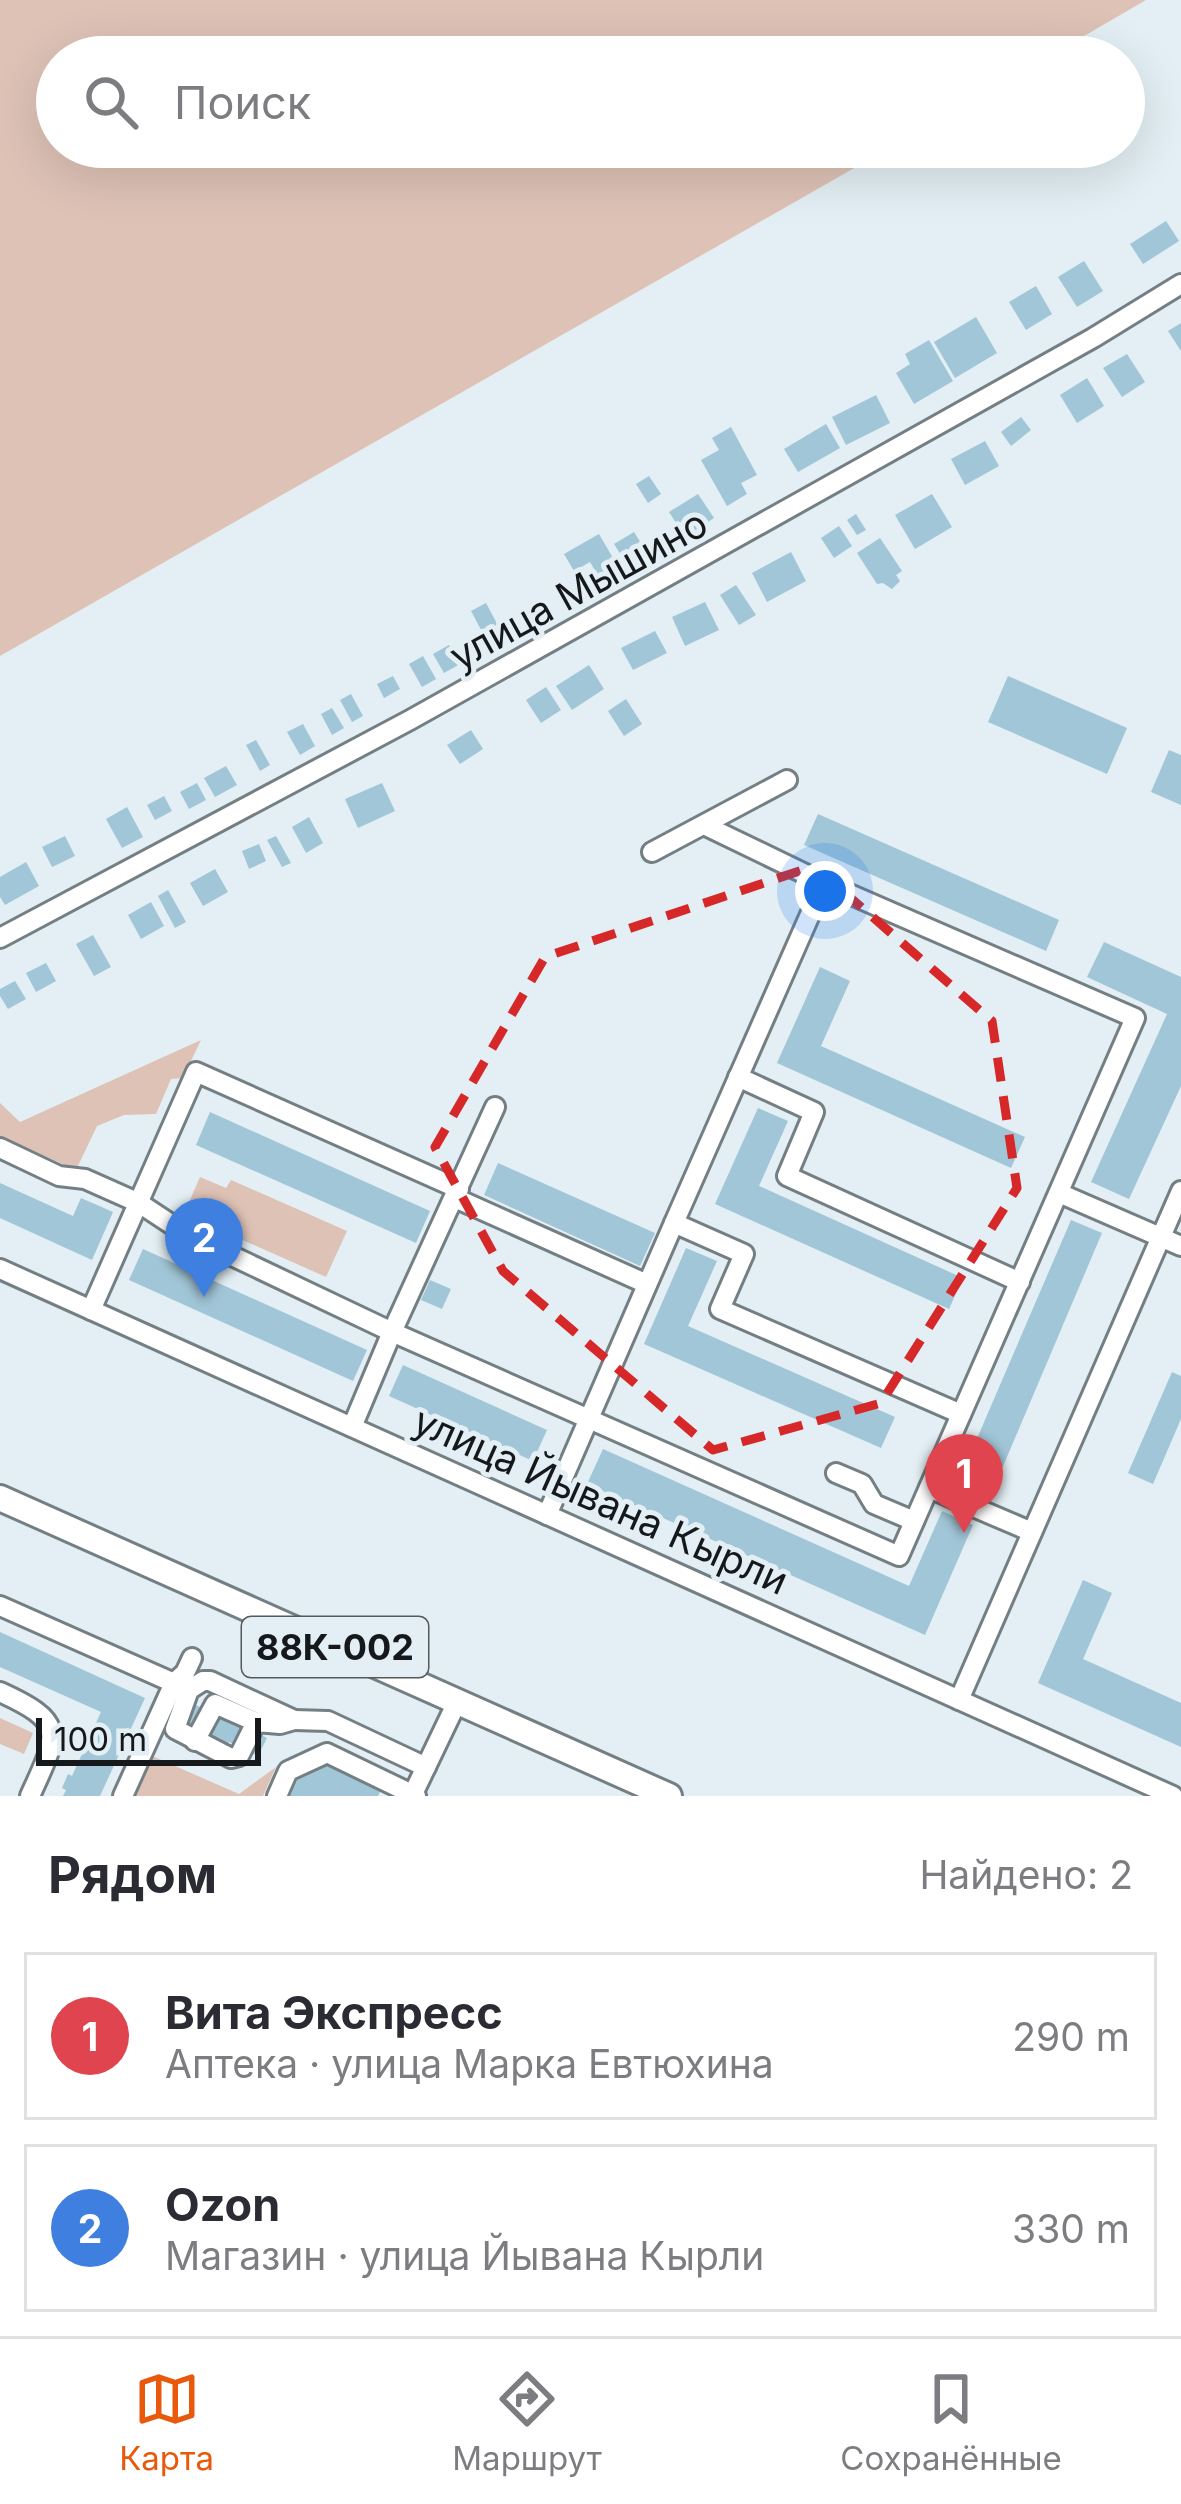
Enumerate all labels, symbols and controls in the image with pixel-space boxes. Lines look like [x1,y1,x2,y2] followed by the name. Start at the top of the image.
[36,36,1145,168] search box
[78,69,144,135] icon: search
[174,75,311,130] text: Поиск
[441,499,715,679] street label: улица Мышино
[795,861,855,921] your location
[165,1198,243,1297] pin: 2
[407,1396,795,1604] street label: улица Йывана Кырли
[925,1434,1003,1533] pin: 1
[242,1617,428,1677] road number: 88К-002
[36,1712,261,1765] scale bar
[54,1719,147,1759] text: 100 m
[48,1844,217,1905] text: Рядом
[919,1851,1133,1898] text: Найдено: 2
[165,1985,503,2040] text: Вита Экспресс
[82,2013,98,2060] text: 1
[1012,2013,1130,2060] text: 290 m
[165,2040,774,2087] text: Аптека · улица Марка Евтюхина
[165,2177,280,2232] text: Ozon
[78,2205,102,2252] text: 2
[1012,2205,1130,2252] text: 330 m
[165,2232,764,2279] text: Магазин · улица Йывана Кырли
[119,2366,214,2478] tab: Карта
[452,2366,602,2478] tab: Маршрут
[840,2366,1062,2478] tab: Сохранённые

